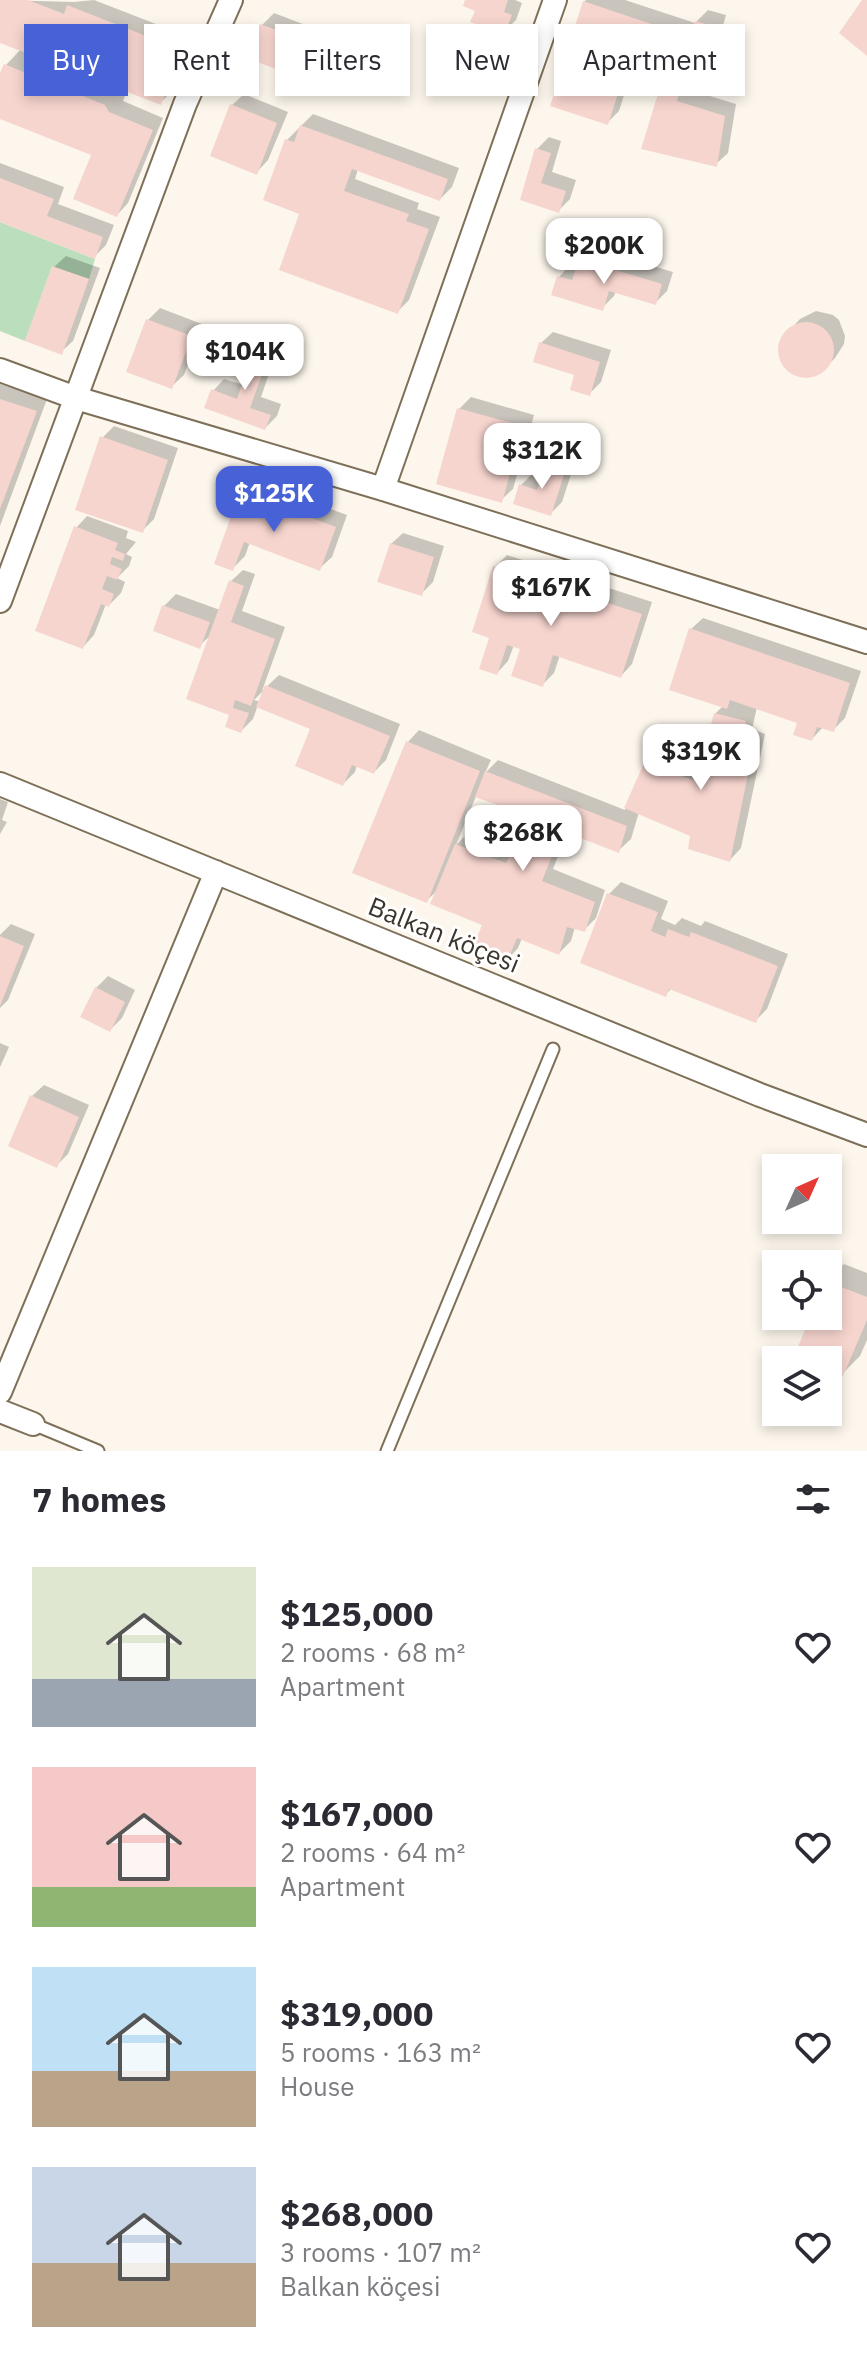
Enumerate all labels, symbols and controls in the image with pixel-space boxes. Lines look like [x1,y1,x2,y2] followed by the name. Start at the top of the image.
[24,24,128,96] chip: Buy
[144,24,259,96] chip: Rent
[275,24,410,96] chip: Filters
[426,24,538,96] chip: New
[554,24,745,96] chip: Apartment
[548,218,660,286] pin: $200K
[564,227,644,261] text: $200K
[189,324,301,392] pin: $104K
[205,333,285,367] text: $104K
[486,423,598,491] pin: $312K
[502,432,582,466] text: $312K
[218,466,330,534] pin: $125K
[234,475,314,509] text: $125K
[495,560,607,628] pin: $167K
[511,569,591,603] text: $167K
[645,724,757,792] pin: $319K
[661,733,741,767] text: $319K
[467,805,579,873] pin: $268K
[483,814,563,848] text: $268K
[364,888,525,980] street label: Balkan köçesi
[762,1154,842,1234] north arrow
[762,1154,842,1426] map controls
[762,1250,842,1330] button: locate
[762,1346,842,1426] button: layers
[32,1477,167,1521] text: 7 homes
[791,1477,835,1521] icon: filters
[280,1591,433,1635] text: $125,000
[96,1599,192,1695] icon: home
[791,1625,835,1669] icon: heart
[280,1635,465,1669] text: 2 rooms · 68 m²
[280,1669,405,1703] text: Apartment
[280,1791,433,1835] text: $167,000
[96,1799,192,1895] icon: home
[791,1825,835,1869] icon: heart
[280,1835,465,1869] text: 2 rooms · 64 m²
[280,1869,405,1903] text: Apartment
[280,1991,433,2035] text: $319,000
[96,1999,192,2095] icon: home
[791,2025,835,2069] icon: heart
[280,2035,481,2069] text: 5 rooms · 163 m²
[280,2069,355,2103] text: House
[280,2191,433,2235] text: $268,000
[96,2199,192,2295] icon: home
[791,2225,835,2269] icon: heart
[280,2235,481,2269] text: 3 rooms · 107 m²
[280,2269,440,2303] text: Balkan köçesi

